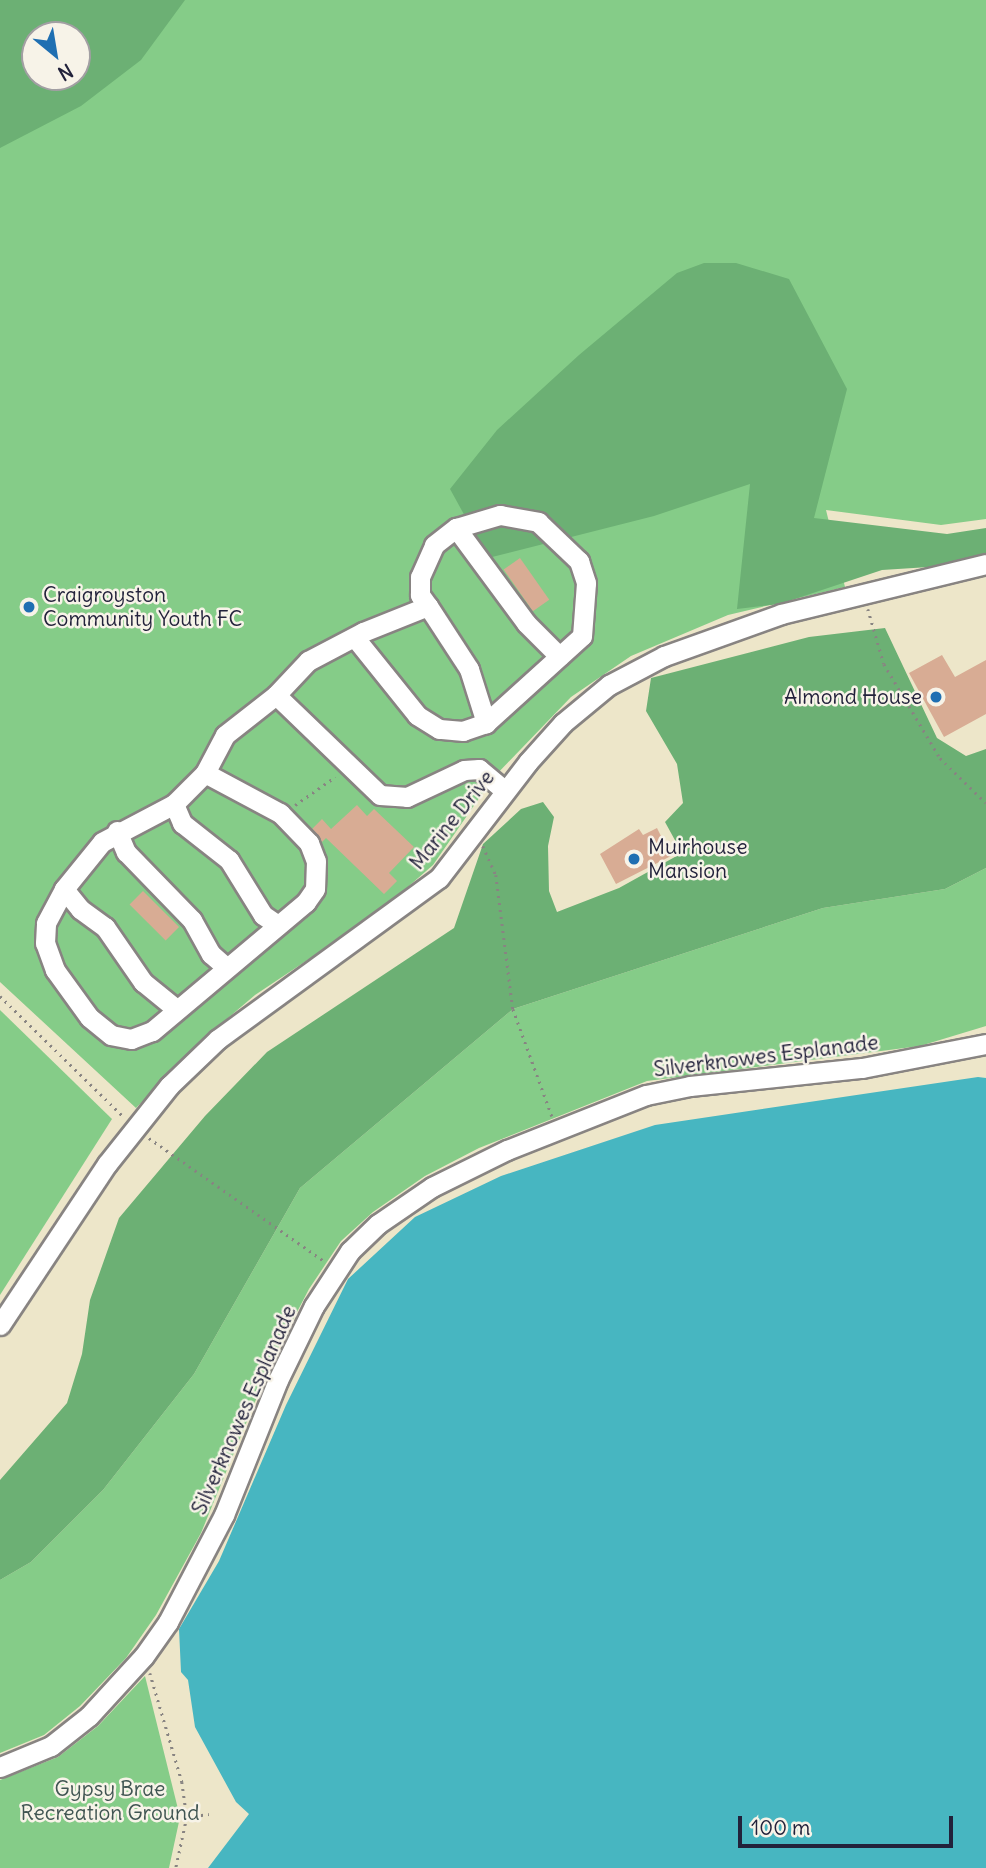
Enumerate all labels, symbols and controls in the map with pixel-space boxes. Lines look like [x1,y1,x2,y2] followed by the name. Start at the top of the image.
[21,21,91,91] north arrow
[54,59,77,86] text: N
[43,582,242,632] place label: Craigroyston Community Youth FC
[21,599,37,615] marker: Craigroyston Community Youth FC
[784,684,922,710] place label: Almond House
[928,689,944,705] marker: Almond House
[404,765,500,875] street label: Marine Drive
[648,834,747,884] place label: Muirhouse Mansion
[626,851,642,867] marker: Muirhouse Mansion
[652,1030,880,1082] street label: Silverknowes Esplanade
[186,1301,302,1519] street label: Silverknowes Esplanade
[20,1776,200,1826] park label: Gypsy Brae Recreation Ground
[741,1801,956,1845] scale bar
[751,1814,810,1841] text: 100 m

